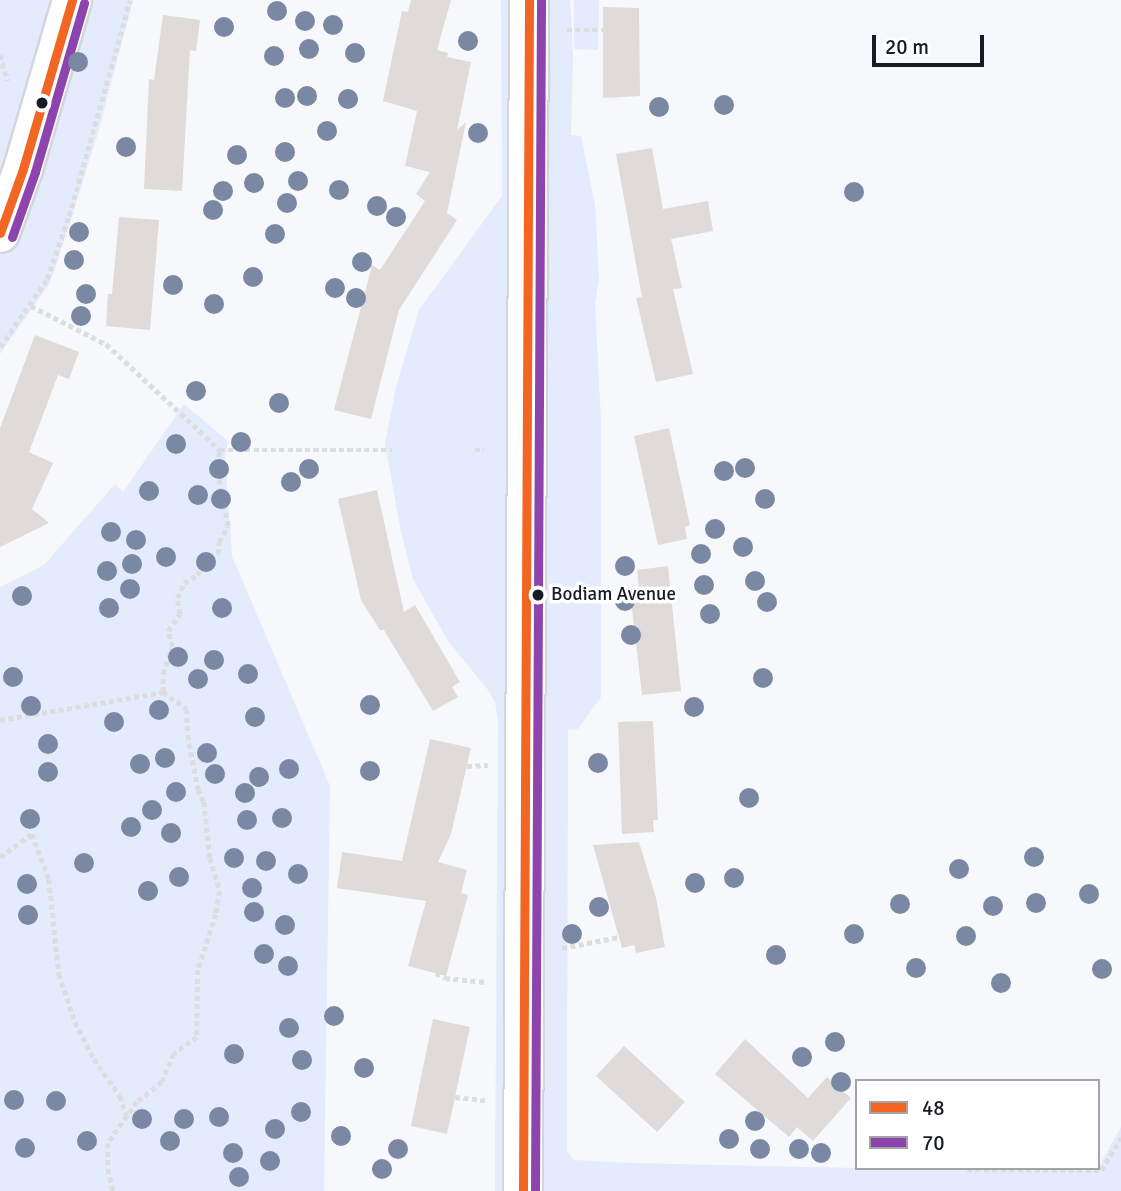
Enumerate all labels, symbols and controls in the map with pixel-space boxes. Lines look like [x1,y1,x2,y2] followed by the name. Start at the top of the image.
[876,21,988,65] scale bar
[885,34,929,60] text: 20 m
[35,96,49,110] unlabelled marker
[551,584,676,606] place label: Bodiam Avenue
[531,588,545,602] marker: Bodiam Avenue
[855,1079,1100,1170] legend
[922,1095,945,1121] text: 48
[922,1130,945,1156] text: 70

